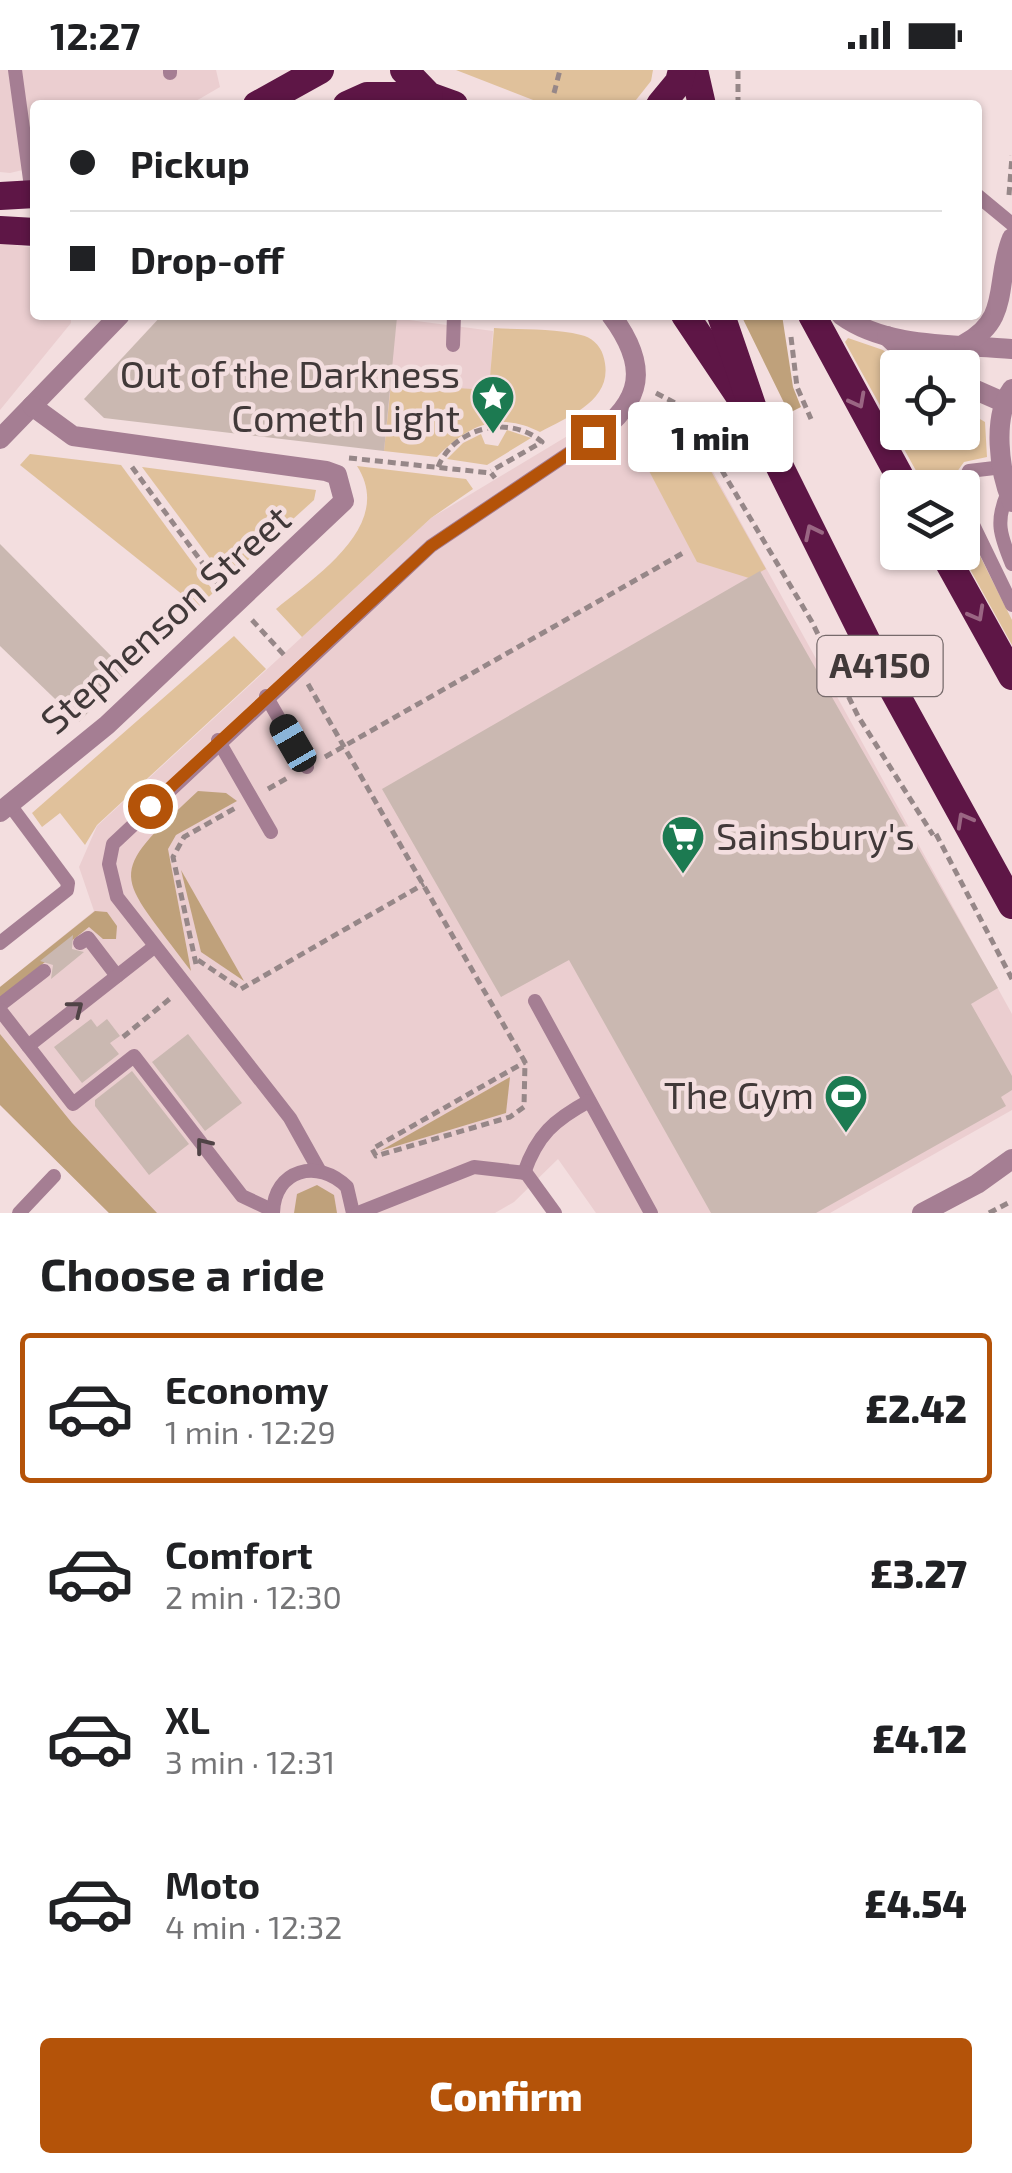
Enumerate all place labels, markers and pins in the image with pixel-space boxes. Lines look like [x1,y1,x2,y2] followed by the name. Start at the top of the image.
[120,350,460,440] place label: Out of the Darkness Cometh Light
[470,374,516,435] place icon: Out of the Darkness Cometh Light
[716,812,915,858] place label: Sainsbury's
[660,814,706,875] supermarket icon: Sainsbury's
[664,1071,814,1117] place label: The Gym
[823,1073,869,1134] sports icon: The Gym

